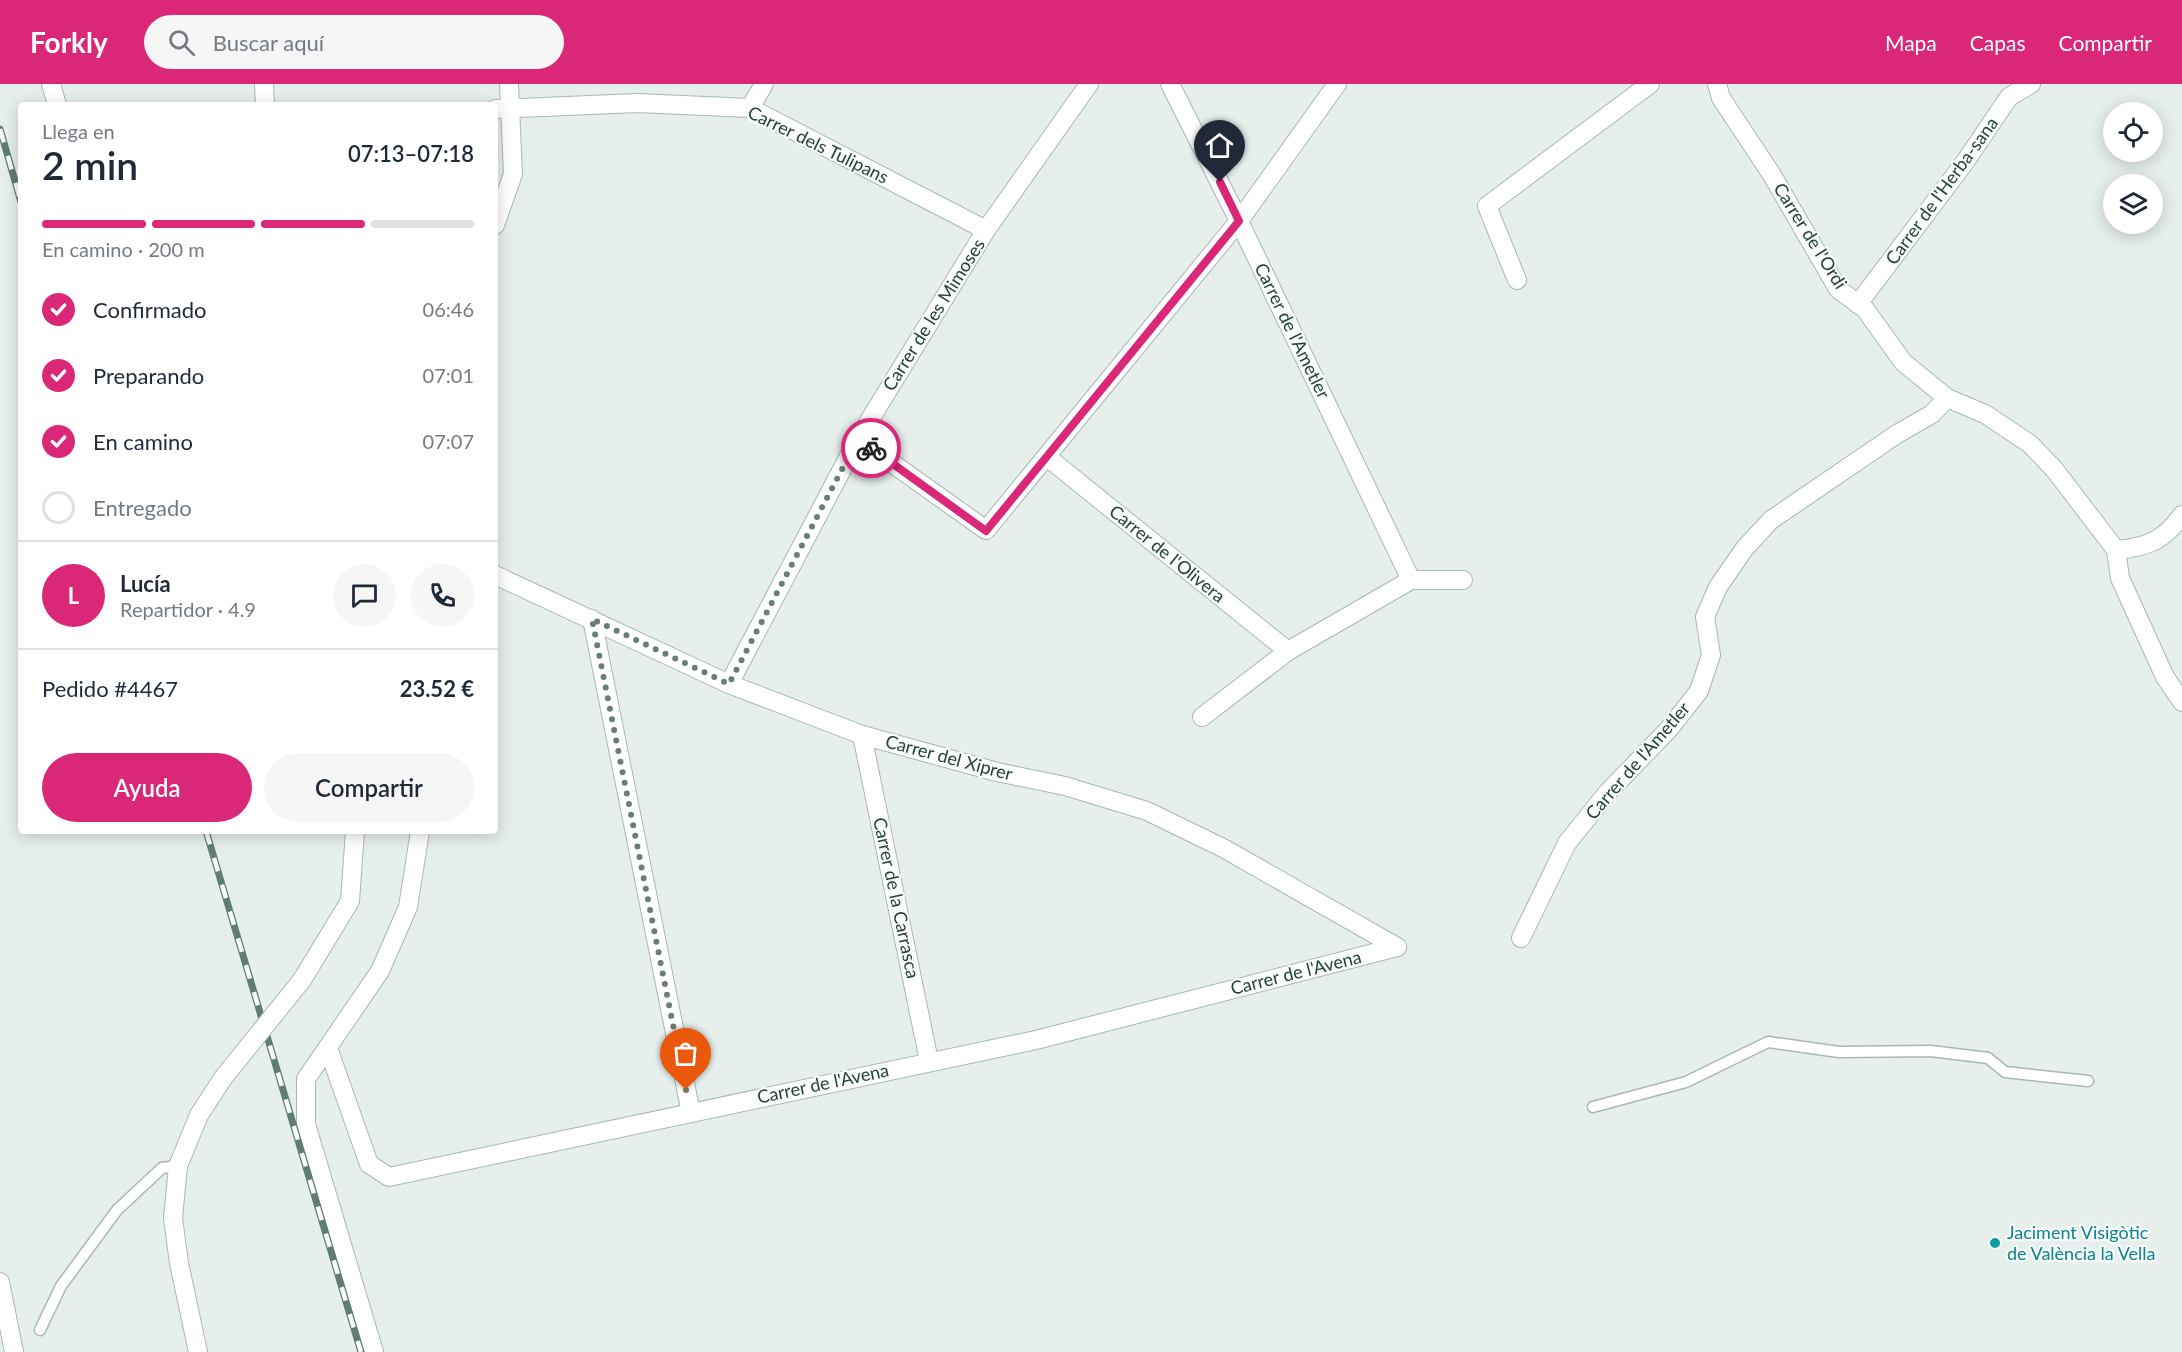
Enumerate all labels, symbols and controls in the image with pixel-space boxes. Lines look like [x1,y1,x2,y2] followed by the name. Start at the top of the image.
[144,15,564,69] search box
[30,25,108,59] text: Forkly
[165,26,198,59] icon: search
[213,29,324,56] text: Buscar aquí
[1885,30,1937,55] text: Mapa
[1970,30,2026,55] text: Capas
[2059,30,2152,55] text: Compartir
[744,100,893,188] street label: Carrer dels Tulipans
[2103,102,2163,234] map controls
[2103,102,2163,162] button: locate
[1880,112,2002,269] street label: Carrer de l'Herba-sana
[42,119,115,143] text: Llega en
[1194,120,1245,182] pin
[1203,129,1236,162] icon: home
[348,140,474,167] text: 07:13–07:18
[42,142,138,188] text: 2 min
[2103,174,2163,234] button: layers
[1769,178,1852,293] street label: Carrer de l'Ordi
[877,234,989,395] street label: Carrer de les Mimoses
[42,237,205,261] text: En camino · 200 m
[1251,259,1335,402] street label: Carrer de l'Ametler
[42,293,75,326] icon: check
[93,296,206,323] text: Confirmado
[423,297,474,321] text: 06:46
[42,359,75,392] icon: check
[93,362,204,389] text: Preparando
[423,363,474,387] text: 07:01
[841,418,901,478] courier
[42,425,75,458] icon: check
[93,428,193,455] text: En camino
[423,429,474,453] text: 07:07
[855,432,888,465] icon: bike
[93,494,192,521] text: Entregado
[1105,500,1230,607] street label: Carrer de l'Olivera
[333,564,396,627] button: chat
[411,564,474,627] button: phone
[120,570,171,597] text: Lucía
[68,582,79,609] text: L
[120,597,256,621] text: Repartidor · 4.9
[42,675,178,702] text: Pedido #4467
[400,675,474,702] text: 23.52 €
[1580,697,1694,824] street label: Carrer de l'Ametler
[883,729,1016,785] street label: Carrer del Xiprer
[42,753,252,822] button: Ayuda
[264,753,474,822] button: Compartir
[869,815,925,980] street label: Carrer de la Carrasca
[1228,945,1363,999] street label: Carrer de l'Avena
[660,1028,711,1090] pin
[669,1037,702,1070] icon: bag
[755,1058,891,1108] street label: Carrer de l'Avena
[2007,1221,2156,1264] place label: Jaciment Visigòtic de València la Vella
[1988,1236,2002,1250] marker: Jaciment Visigòtic de València la Vella

